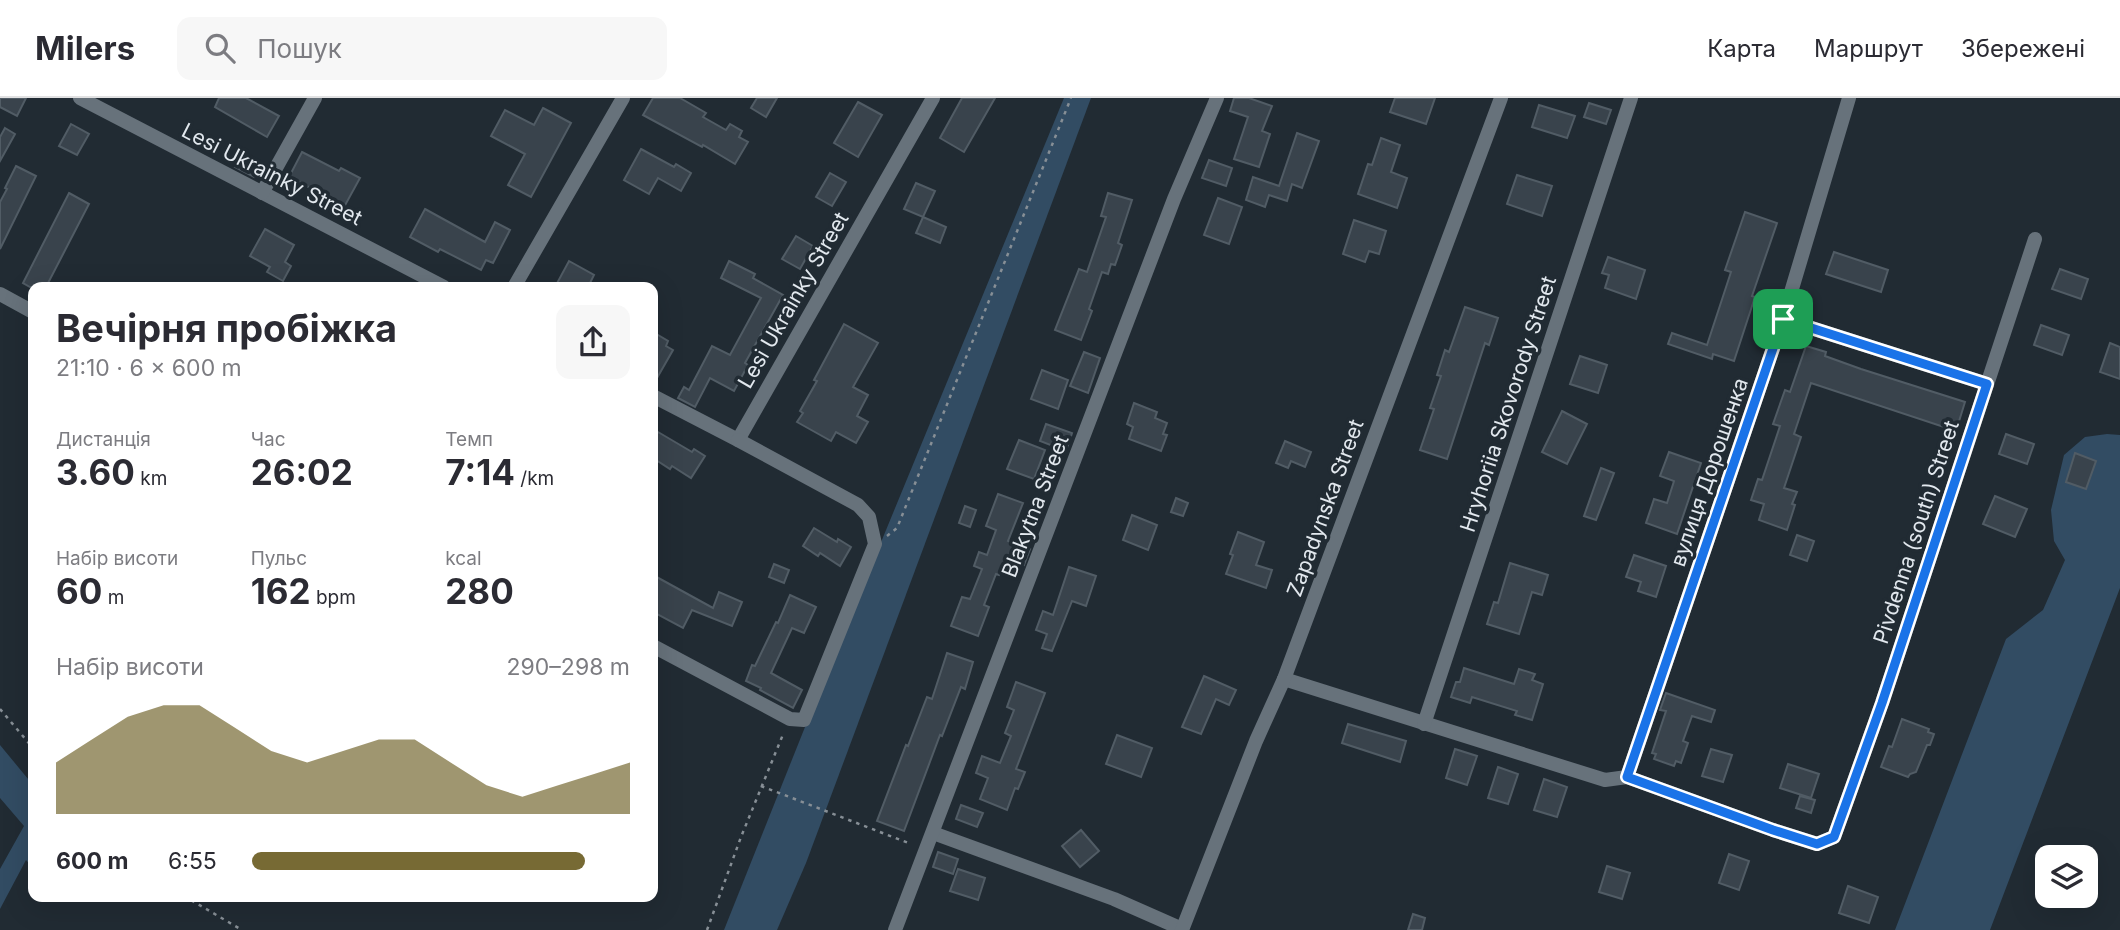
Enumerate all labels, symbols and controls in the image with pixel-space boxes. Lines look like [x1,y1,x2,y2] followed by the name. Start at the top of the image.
[177,17,667,80] search box
[35,28,135,68] text: Milers
[201,29,239,67] icon: search
[257,33,342,64] text: Пошук
[1707,34,1776,63] text: Карта
[1814,34,1923,63] text: Маршрут
[1961,34,2085,63] text: Збережені
[178,118,366,230] street label: Lesi Ukrainky Street
[732,207,854,392] street label: Lesi Ukrainky Street
[1455,273,1561,535] street label: Hryhoriia Skovorody Street
[1753,289,1813,349] pin
[1764,300,1802,338] icon: arrive
[56,305,397,351] text: Вечірня пробіжка
[556,305,630,379] button: share
[56,354,242,382] text: 21:10 · 6 × 600 m
[1665,374,1753,570] street label: вулиця Дорошенка
[1281,416,1369,600] street label: Zapadynska Street
[1868,417,1964,647] street label: Pivdenna (south) Street
[56,428,151,451] text: Дистанція
[251,428,285,451] text: Час
[445,428,493,451] text: Темп
[996,431,1074,581] street label: Blakytna Street
[56,451,135,493] text: 3.60
[251,451,353,493] text: 26:02
[445,451,515,493] text: 7:14
[135,467,167,490] text: km
[515,467,554,490] text: /km
[56,547,178,570] text: Набір висоти
[251,547,307,570] text: Пульс
[445,547,482,570] text: kcal
[56,570,102,612] text: 60
[251,570,311,612] text: 162
[445,570,514,612] text: 280
[102,586,124,609] text: m
[311,586,356,609] text: bpm
[56,653,204,681] text: Набір висоти
[507,653,630,681] text: 290–298 m
[2035,845,2098,908] map controls
[2035,845,2098,908] button: layers
[56,847,128,875] text: 600 m
[168,847,217,875] text: 6:55

